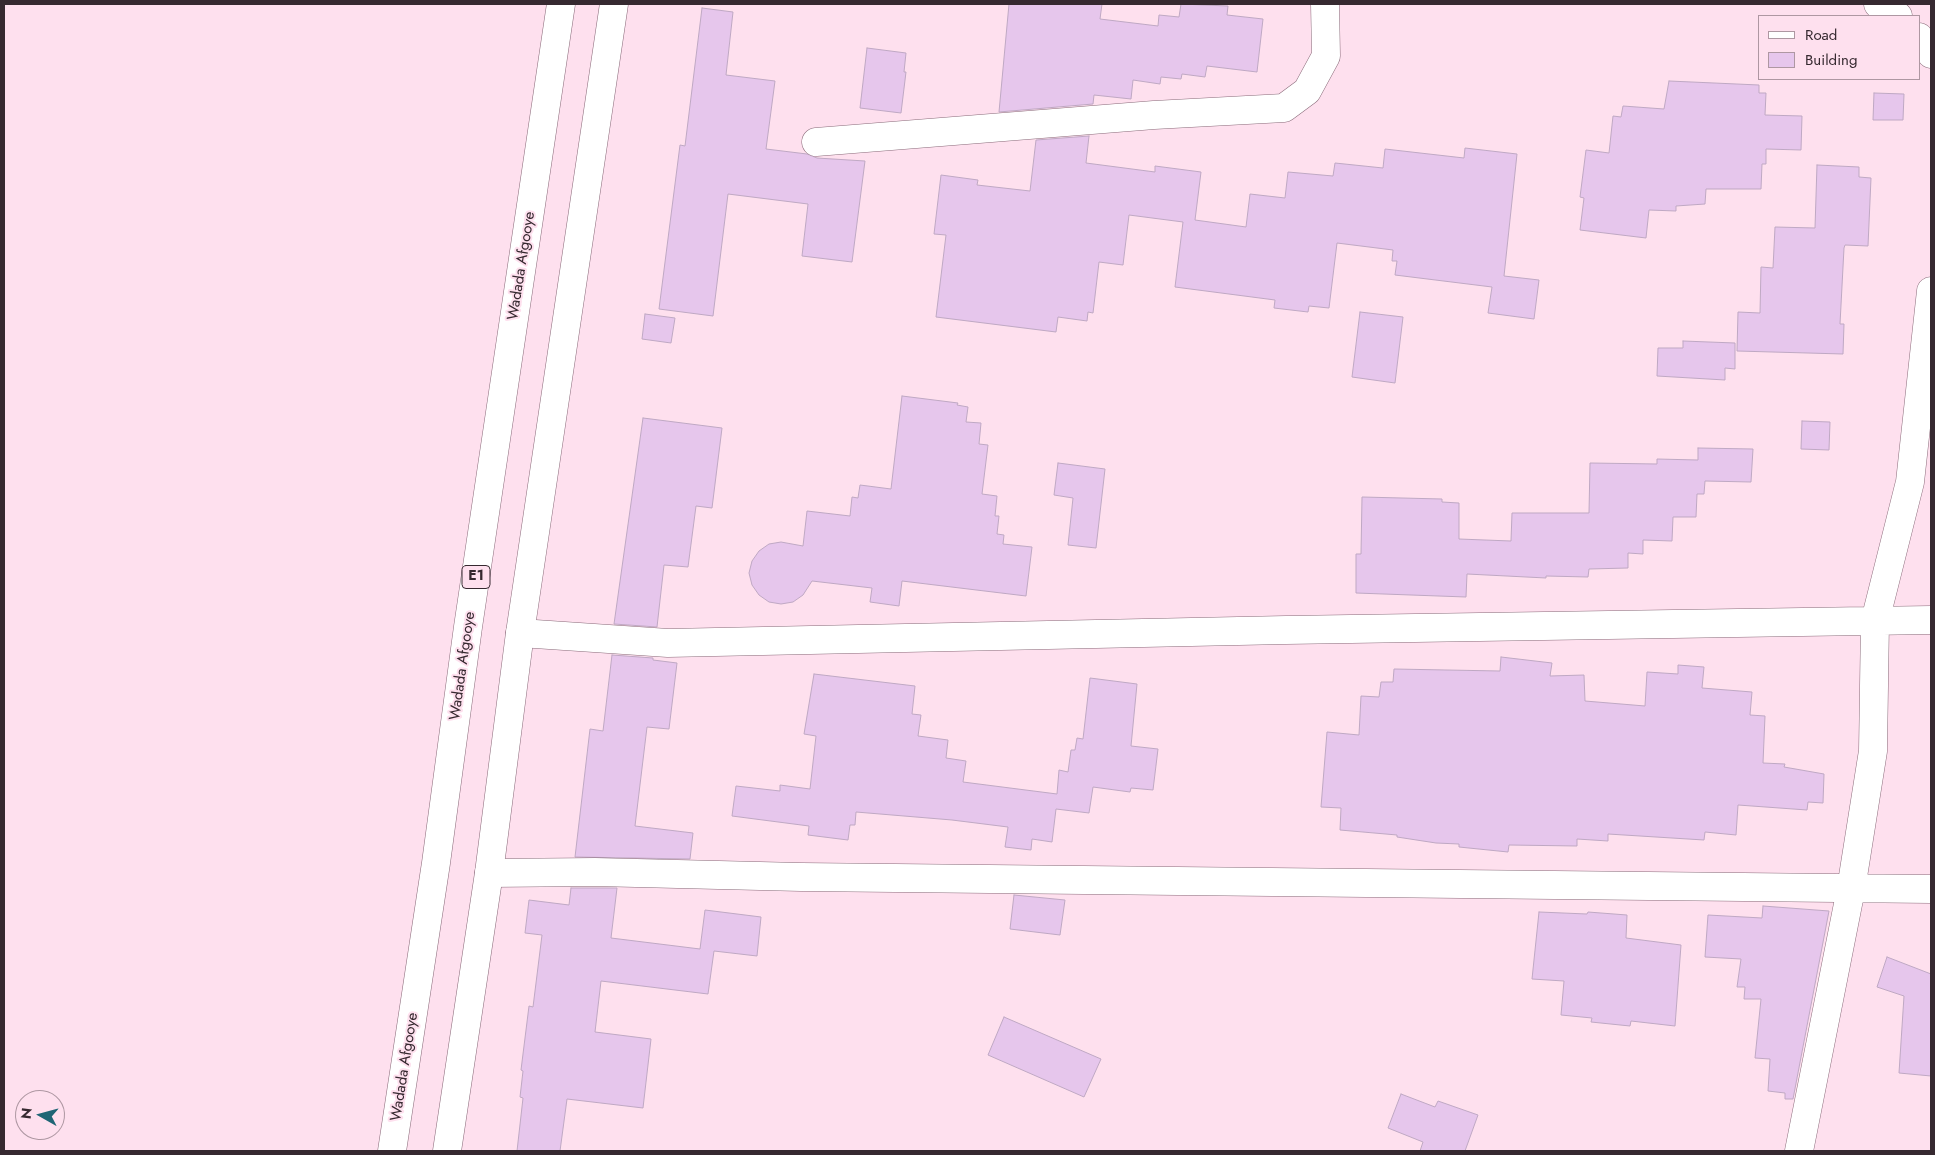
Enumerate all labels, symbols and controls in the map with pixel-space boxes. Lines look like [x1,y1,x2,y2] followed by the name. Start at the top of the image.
[1758,15,1920,80] legend
[1805,24,1837,46] text: Road
[1805,49,1857,71] text: Building
[505,210,539,322] street label: Wadada Afgooye
[462,566,490,588] road number: E1
[446,610,480,722] street label: Wadada Afgooye
[388,1011,422,1123] street label: Wadada Afgooye
[15,1090,65,1140] north arrow
[16,1107,37,1120] text: N

